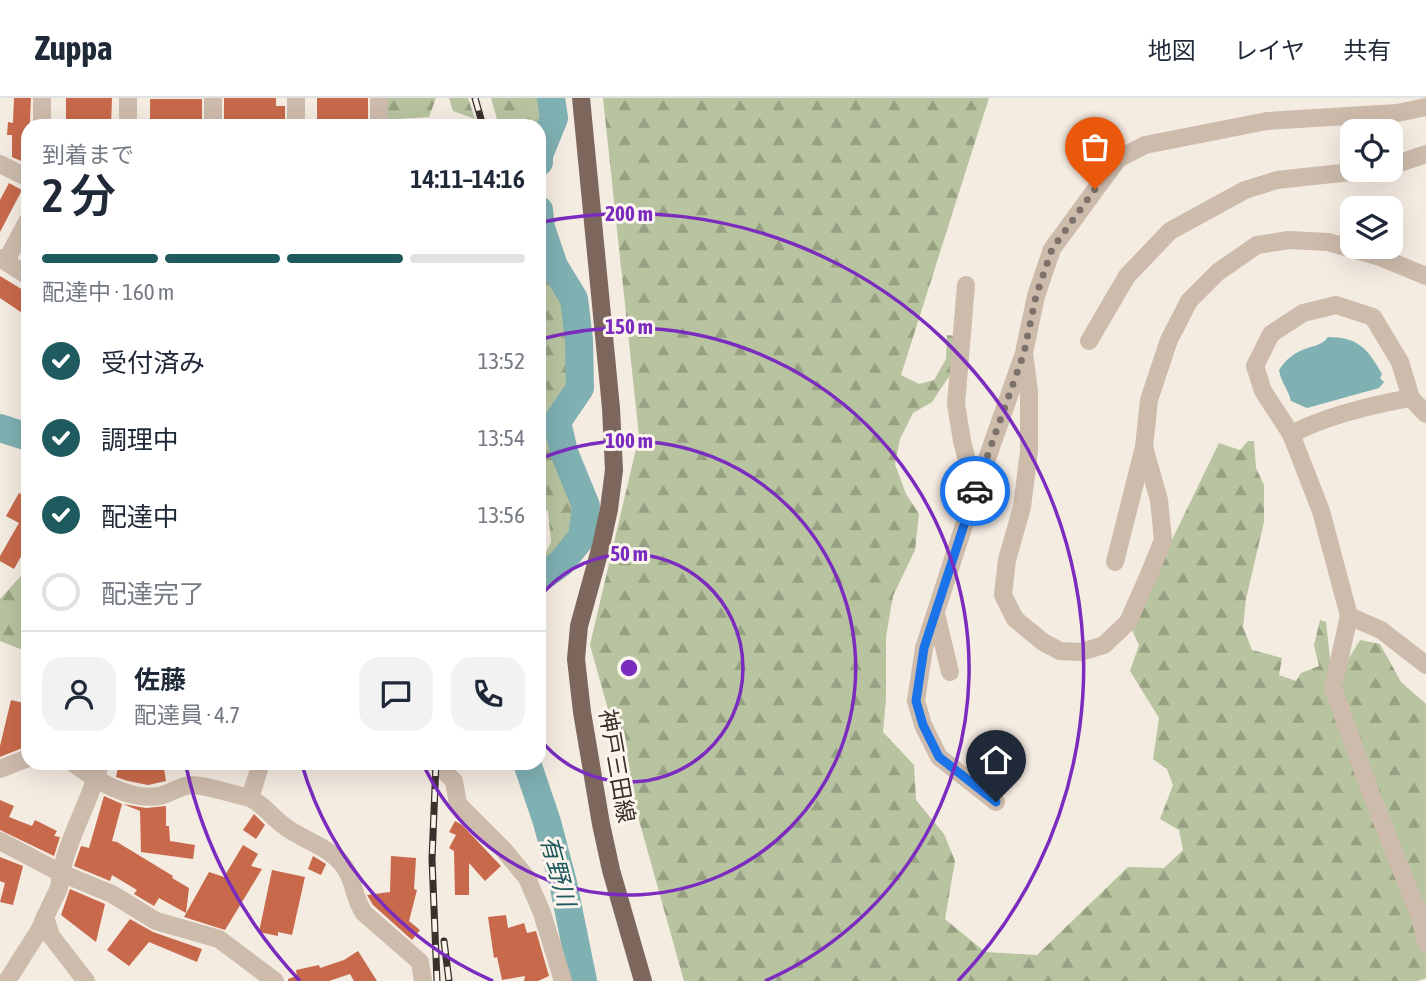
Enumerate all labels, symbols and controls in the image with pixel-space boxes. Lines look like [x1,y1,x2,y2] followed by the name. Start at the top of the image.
[35,29,112,67] text: Zuppa
[1148,37,1196,64] text: 地図
[1234,37,1305,64] text: レイヤ
[1343,37,1391,64] text: 共有
[1065,117,1125,189] pin
[1340,119,1403,259] map controls
[1340,119,1403,182] button: locate
[1076,128,1114,166] icon: bag
[42,142,134,168] text: 到着まで
[410,164,525,194] text: 14:11–14:16
[42,169,116,222] text: 2 分
[1340,196,1403,259] button: layers
[605,201,653,225] text: 200 m
[42,279,174,305] text: 配達中 · 160 m
[605,314,653,338] text: 150 m
[42,342,80,380] icon: check
[101,348,205,378] text: 受付済み
[478,348,525,374] text: 13:52
[42,419,80,457] icon: check
[101,425,179,455] text: 調理中
[478,425,525,451] text: 13:54
[605,428,653,452] text: 100 m
[940,456,1010,526] courier
[956,472,994,510] icon: car
[42,496,80,534] icon: check
[101,502,179,532] text: 配達中
[478,502,525,528] text: 13:56
[610,541,648,565] text: 50 m
[101,579,205,609] text: 配達完了
[617,656,641,680] centre of rings
[42,657,116,731] button: person
[359,657,433,731] button: chat
[451,657,525,731] button: phone
[134,665,186,695] text: 佐藤
[134,702,240,728] text: 配達員 · 4.7
[594,707,640,825] street label: 神戸三田線
[966,730,1026,802] pin
[977,741,1015,779] icon: home
[536,833,581,912] water label: 有野川

